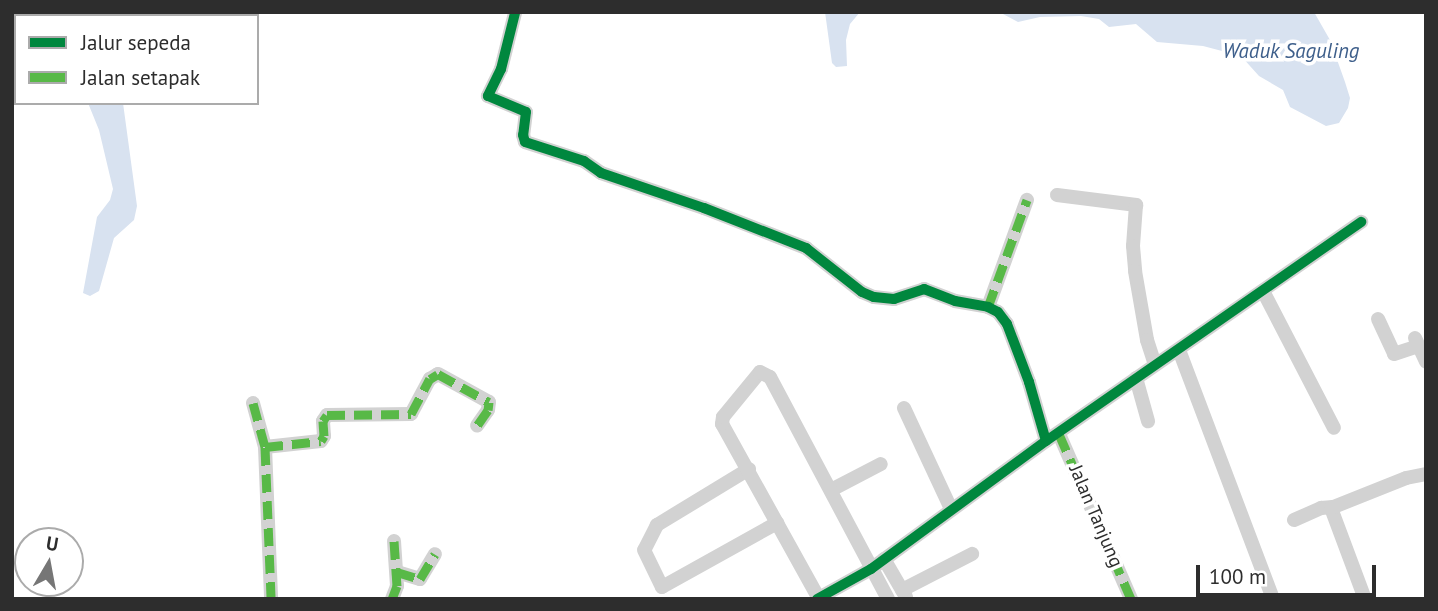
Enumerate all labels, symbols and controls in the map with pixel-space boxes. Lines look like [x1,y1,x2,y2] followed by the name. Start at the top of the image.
[14,14,259,105] legend
[81,29,191,56] text: Jalur sepeda
[1222,38,1360,64] water label: Waduk Saguling
[81,64,200,91] text: Jalan setapak
[1064,461,1128,571] street label: Jalan Tanjung
[14,527,84,597] north arrow
[44,530,60,556] text: U
[1200,552,1380,596] scale bar
[1209,563,1266,590] text: 100 m

